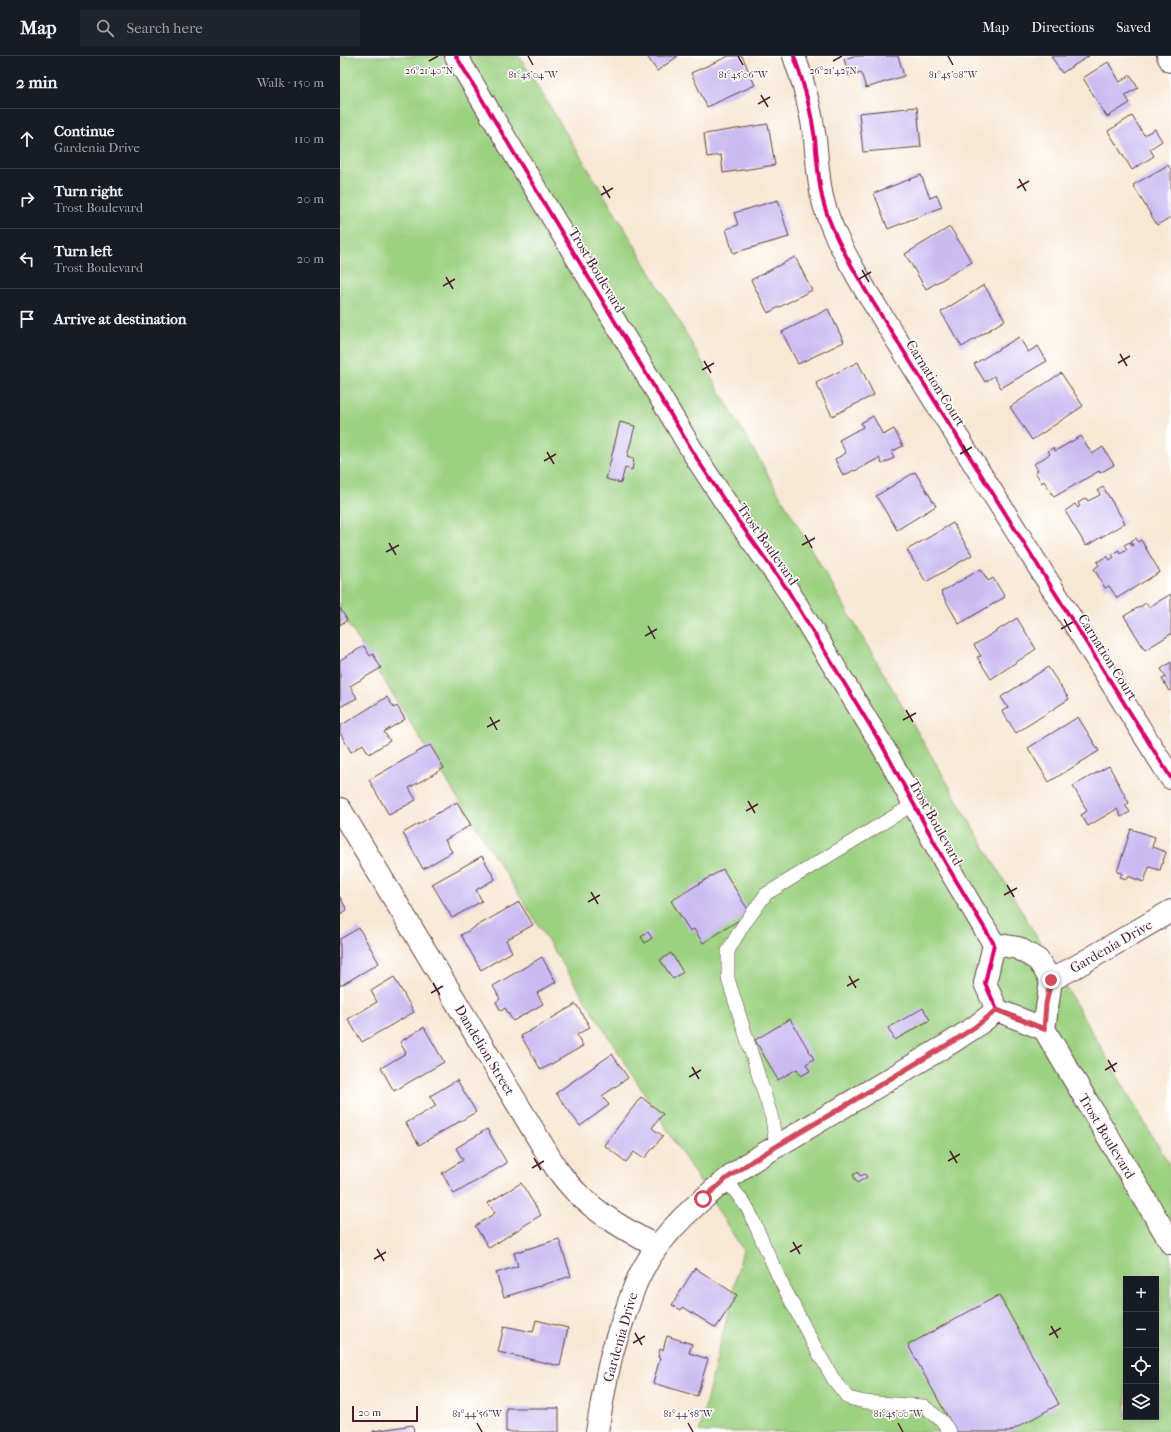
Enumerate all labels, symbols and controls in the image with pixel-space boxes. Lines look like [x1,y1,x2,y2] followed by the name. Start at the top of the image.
[80,10,360,46] search box
[20,17,56,39] text: Map
[94,17,116,39] icon: search
[126,19,203,37] text: Search here
[982,19,1009,36] text: Map
[1031,19,1094,36] text: Directions
[1116,19,1151,36] text: Saved
[405,65,453,77] text: 26°21'40"N
[809,65,857,77] text: 26°21'42"N
[508,69,559,81] text: 81°45'04"W
[719,69,769,81] text: 81°45'06"W
[929,69,978,81] text: 81°45'08"W
[16,72,57,92] text: 2 min
[257,75,324,90] text: Walk · 150 m
[54,122,114,140] text: Continue
[16,128,38,150] icon: ahead
[294,131,324,146] text: 110 m
[54,140,140,155] text: Gardenia Drive
[54,182,123,200] text: Turn right
[16,188,38,210] icon: right
[297,191,324,206] text: 20 m
[54,200,143,215] text: Trost Boulevard
[565,225,629,316] street label: Trost Boulevard
[54,242,112,260] text: Turn left
[16,248,38,270] icon: left
[297,251,324,266] text: 20 m
[54,260,143,275] text: Trost Boulevard
[16,308,38,330] icon: arrive
[54,310,186,328] text: Arrive at destination
[902,337,969,430] street label: Carnation Court
[733,500,802,589] street label: Trost Boulevard
[1074,611,1141,704] street label: Carnation Court
[905,776,966,869] street label: Trost Boulevard
[1067,916,1156,977] street label: Gardenia Drive
[1042,971,1060,989] route end
[451,1002,518,1099] street label: Dandelion Street
[1075,1091,1139,1182] street label: Trost Boulevard
[694,1190,712,1208] route start
[1123,1276,1159,1420] map controls
[1123,1276,1159,1312] button: +
[600,1290,641,1384] street label: Gardenia Drive
[1123,1312,1159,1348] button: −
[1123,1348,1159,1384] button: locate
[1123,1384,1159,1420] button: layers
[352,1404,418,1423] scale bar
[358,1406,381,1419] text: 20 m
[452,1408,503,1420] text: 81°44'56"W
[663,1408,714,1420] text: 81°44'58"W
[873,1408,924,1420] text: 81°45'00"W

